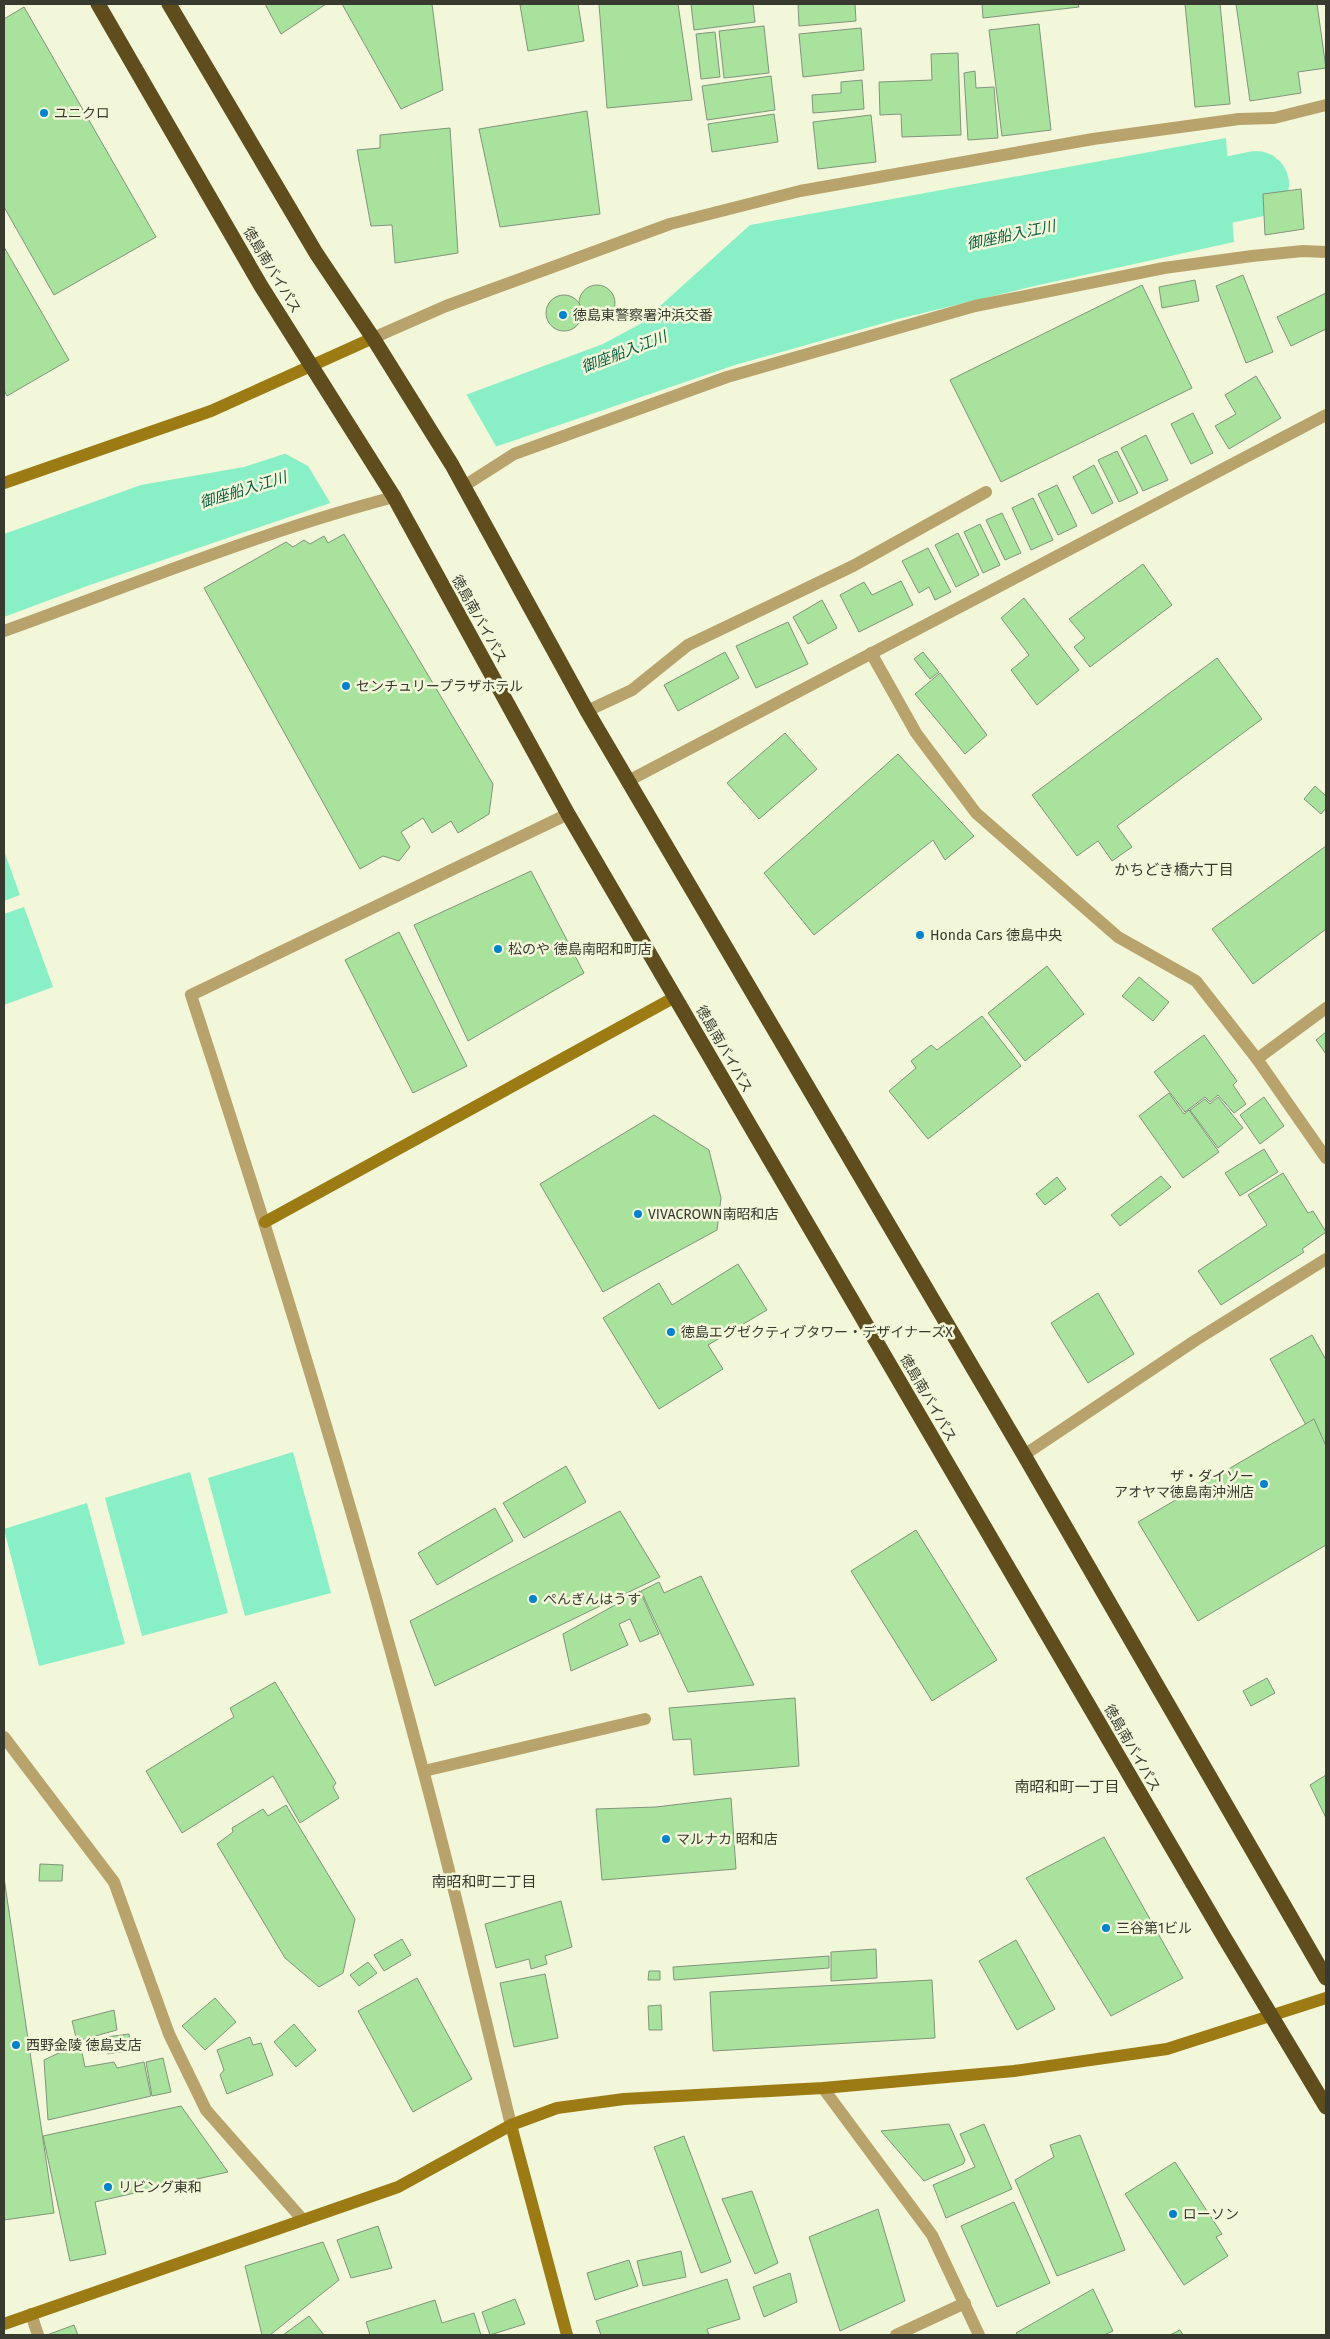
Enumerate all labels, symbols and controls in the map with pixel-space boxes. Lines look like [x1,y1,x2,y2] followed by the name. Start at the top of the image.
[54,105,110,122] place label: ユニクロ
[38,107,50,119] marker: ユニクロ
[965,216,1059,253] water label: 御座船入江川
[240,224,304,316] street label: 徳島南バイパス
[573,307,713,324] place label: 徳島東警察署沖浜交番
[557,309,569,321] marker: 徳島東警察署沖浜交番
[579,327,671,377] water label: 御座船入江川
[197,468,291,512] water label: 御座船入江川
[448,572,510,666] street label: 徳島南バイパス
[356,678,523,695] place label: センチュリープラザホテル
[340,680,352,692] marker: センチュリープラザホテル
[1114,861,1234,879] district label: かちどき橋六丁目
[930,927,1062,944] place label: Honda Cars 徳島中央
[914,929,926,941] marker: Honda Cars 徳島中央
[508,941,652,958] place label: 松のや 徳島南昭和町店
[492,943,504,955] marker: 松のや 徳島南昭和町店
[692,1002,756,1096] street label: 徳島南バイパス
[648,1206,778,1223] place label: VIVACROWN南昭和店
[632,1208,644,1220] marker: VIVACROWN南昭和店
[681,1324,953,1341] place label: 徳島エグゼクティブタワー・デザイナーズX
[665,1326,677,1338] marker: 徳島エグゼクティブタワー・デザイナーズX
[896,1351,960,1445] street label: 徳島南バイパス
[1114,1468,1254,1501] place label: ザ・ダイソー アオヤマ徳島南沖洲店
[1258,1478,1270,1490] marker: ザ・ダイソー アオヤマ徳島南沖洲店
[543,1591,641,1608] place label: ぺんぎんはうす
[527,1593,539,1605] marker: ぺんぎんはうす
[1100,1701,1164,1795] street label: 徳島南バイパス
[1014,1778,1120,1796] district label: 南昭和町一丁目
[676,1831,778,1848] place label: マルナカ 昭和店
[660,1833,672,1845] marker: マルナカ 昭和店
[431,1873,537,1891] district label: 南昭和町二丁目
[1116,1920,1192,1937] place label: 三谷第1ビル
[1100,1922,1112,1934] marker: 三谷第1ビル
[26,2037,142,2054] place label: 西野金陵 徳島支店
[10,2039,22,2051] marker: 西野金陵 徳島支店
[118,2179,202,2196] place label: リビング東和
[102,2181,114,2193] marker: リビング東和
[1183,2206,1239,2223] place label: ローソン
[1167,2208,1179,2220] marker: ローソン

